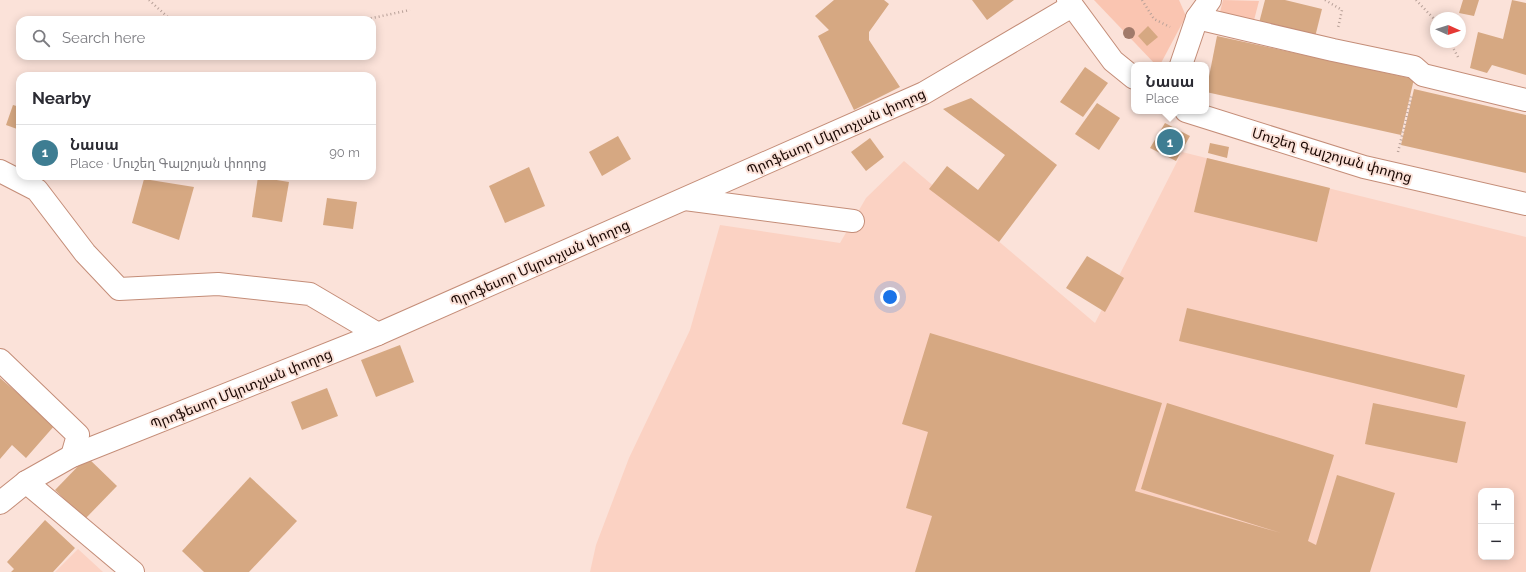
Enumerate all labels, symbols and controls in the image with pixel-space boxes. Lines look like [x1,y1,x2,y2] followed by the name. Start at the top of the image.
[1430,12,1466,48] north arrow
[16,16,376,60] search box
[30,27,52,49] icon: search
[62,29,145,47] text: Search here
[1131,62,1209,114] popup
[1146,73,1194,91] text: Նասա
[744,85,928,179] street label: Պրոֆեսոր Մկրտչյան փողոց
[32,88,91,108] text: Nearby
[1146,91,1179,106] text: Place
[1250,124,1414,186] street label: Մուշեղ Գալշոյան փողոց
[1157,127,1183,157] pin: 1
[70,136,119,154] text: Նասա
[42,145,48,160] text: 1
[329,145,360,160] text: 90 m
[70,156,267,171] text: Place · Մուշեղ Գալշոյան փողոց
[448,216,632,310] street label: Պրոֆեսոր Մկրտչյան փողոց
[880,287,900,307] your location
[148,345,334,433] street label: Պրոֆեսոր Մկրտչյան փողոց
[1478,488,1514,560] map controls
[1478,488,1514,524] button: +
[1478,524,1514,560] button: −

